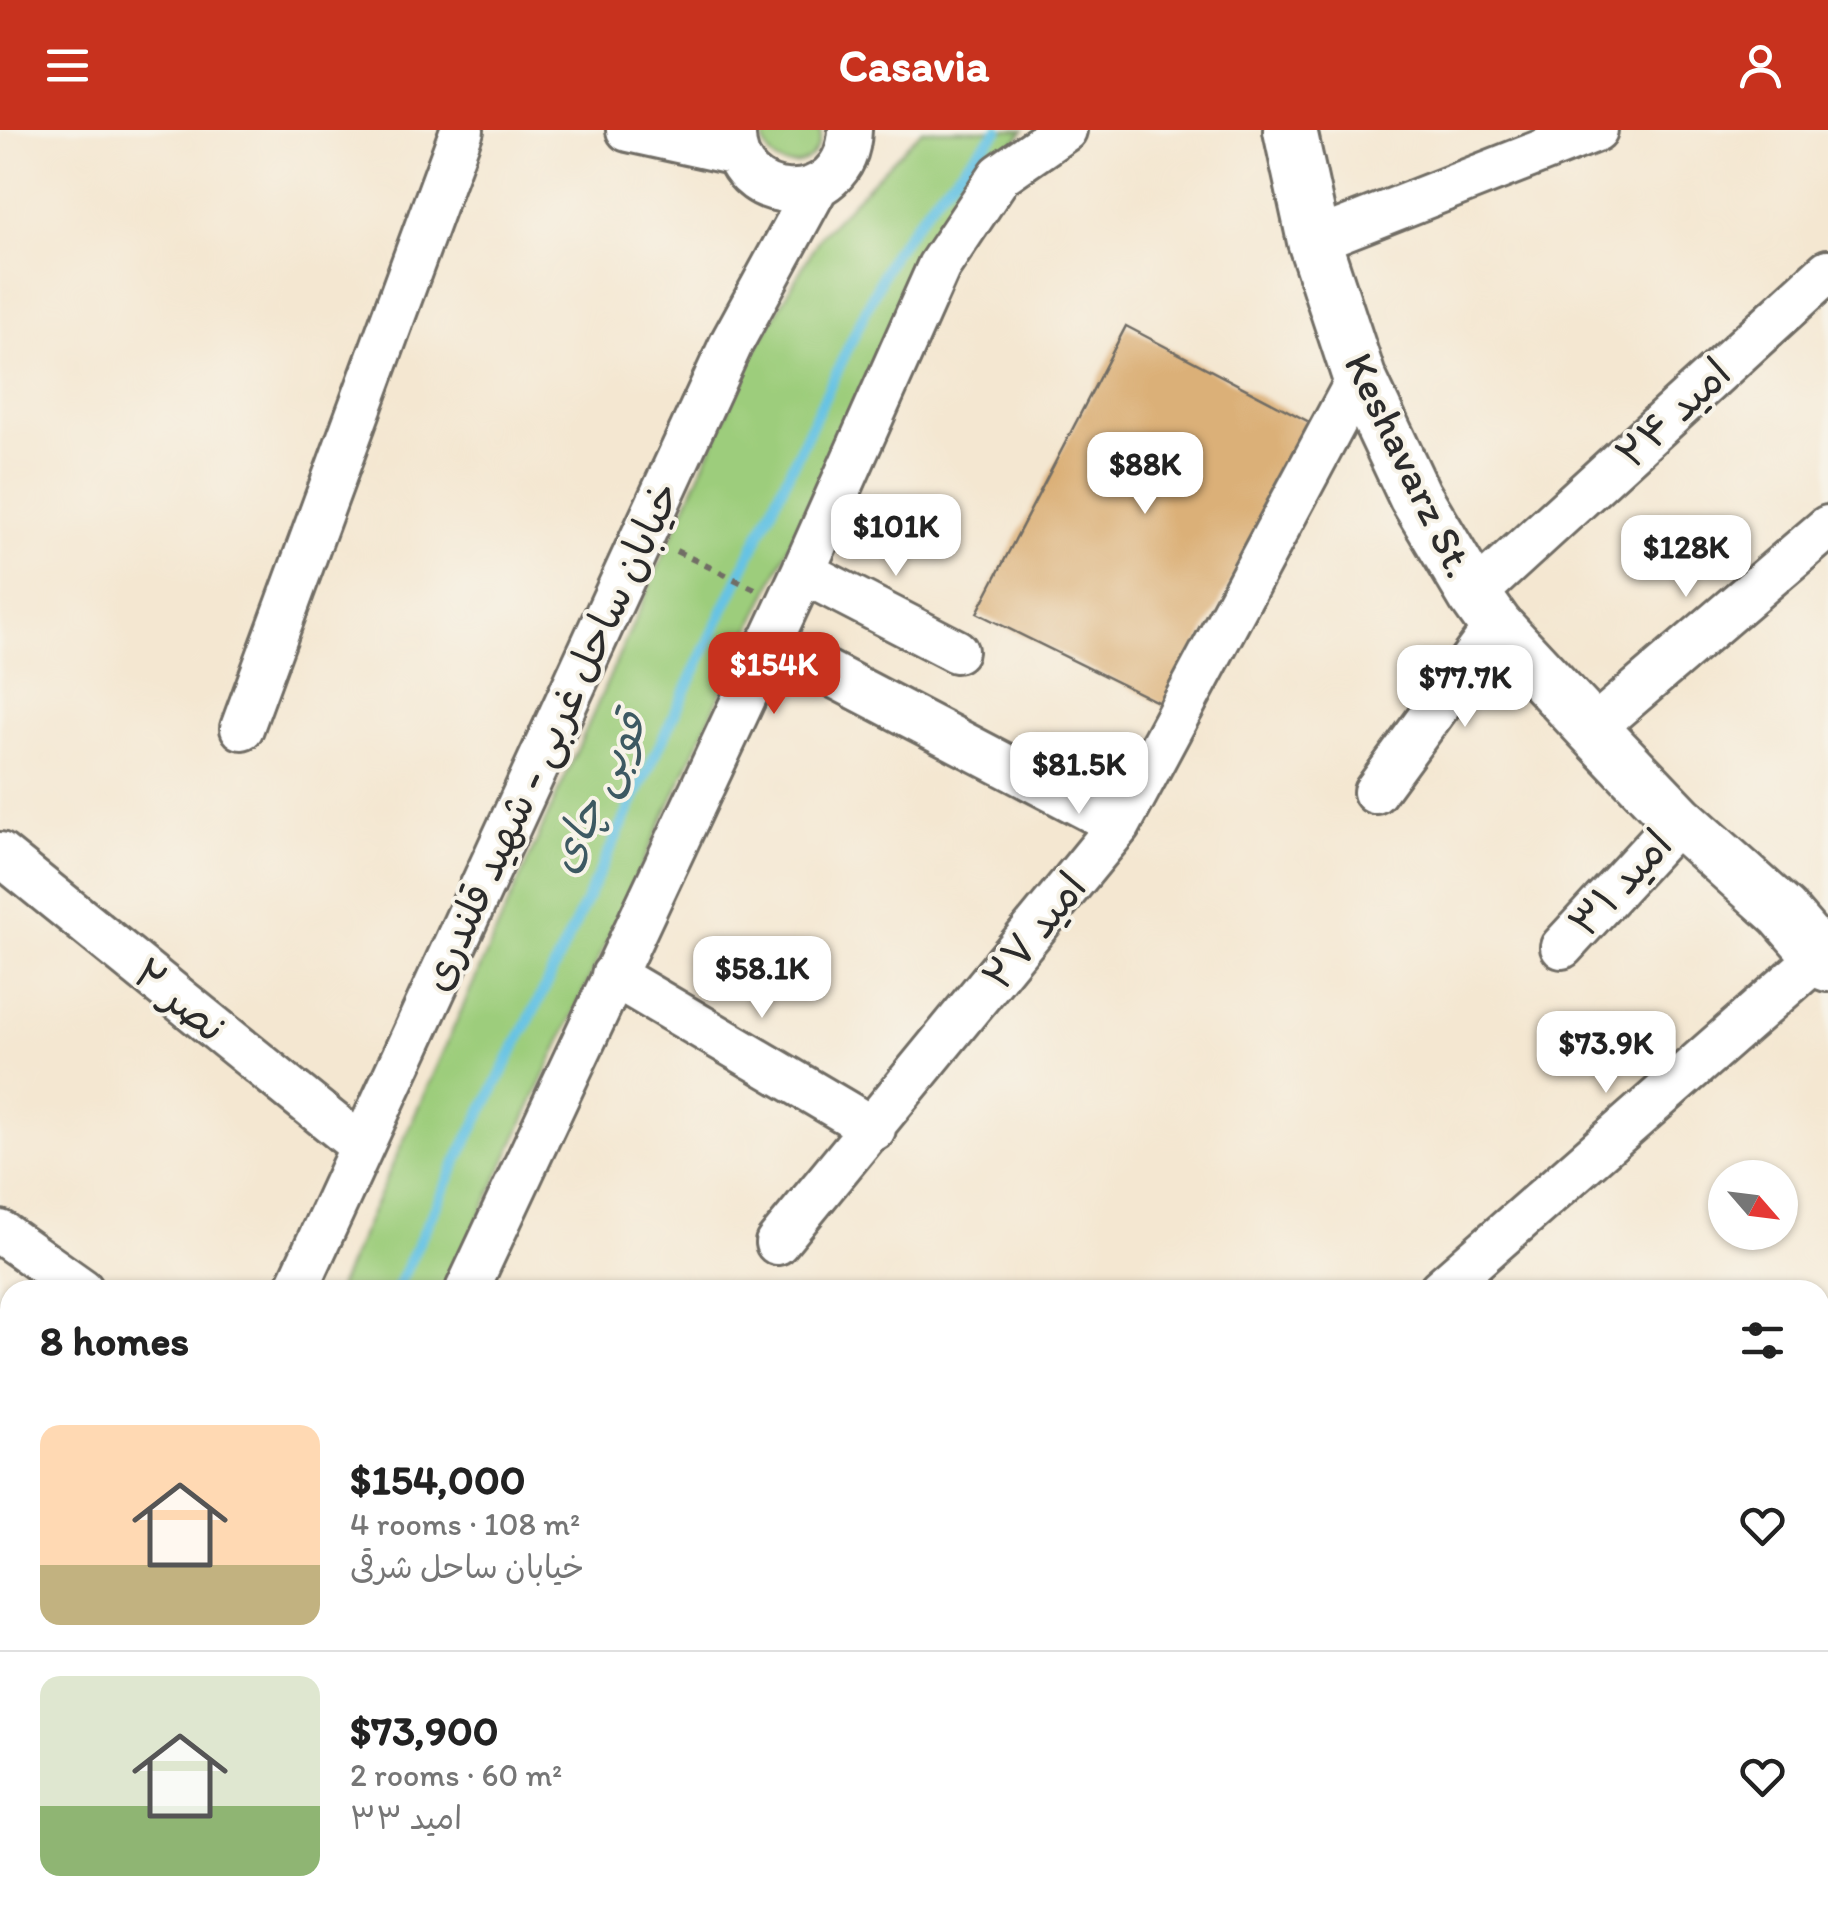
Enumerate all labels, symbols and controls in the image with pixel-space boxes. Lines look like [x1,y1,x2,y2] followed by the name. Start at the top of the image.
[40,38,95,93] icon: menu
[839,38,989,92] text: Casavia
[1733,38,1788,93] icon: person
[1334,344,1486,586] street label: Keshavarz St.
[1605,347,1741,479] street label: امید ۲۴
[1086,432,1204,517] pin: $88K
[1109,445,1181,483] text: $88K
[409,473,692,1000] street label: خیابان ساحل غربی - شهید قلندری
[826,494,966,579] pin: $101K
[853,507,939,545] text: $101K
[1616,515,1756,600] pin: $128K
[1643,528,1729,566] text: $128K
[704,632,844,717] pin: $154K
[730,645,818,683] text: $154K
[1384,645,1546,730] pin: $77.7K
[1419,658,1511,696] text: $77.7K
[534,700,662,882] water label: قوبی چای
[998,732,1160,817] pin: $81.5K
[1032,745,1126,783] text: $81.5K
[1558,819,1682,947] street label: امید ۳۱
[971,862,1097,1000] street label: امید ۲۷
[681,936,843,1021] pin: $58.1K
[123,947,237,1053] street label: نصر ۲
[715,949,809,987] text: $58.1K
[1525,1011,1687,1096] pin: $73.9K
[1559,1024,1653,1062] text: $73.9K
[1708,1160,1798,1250] north arrow
[1708,1160,1798,1250] map controls
[1735,1313,1790,1368] icon: filters
[40,1315,189,1366] text: 8 homes
[350,1454,526,1505] text: $154,000
[120,1465,240,1585] icon: home
[1735,1498,1790,1553] icon: heart
[350,1505,580,1543] text: 4 rooms · 108 m²
[350,1548,584,1586] text: خیابان ساحل شرقی
[350,1705,499,1756] text: $73,900
[120,1716,240,1836] icon: home
[1735,1749,1790,1804] icon: heart
[350,1756,562,1794] text: 2 rooms · 60 m²
[350,1799,462,1837] text: امید ۳۳

